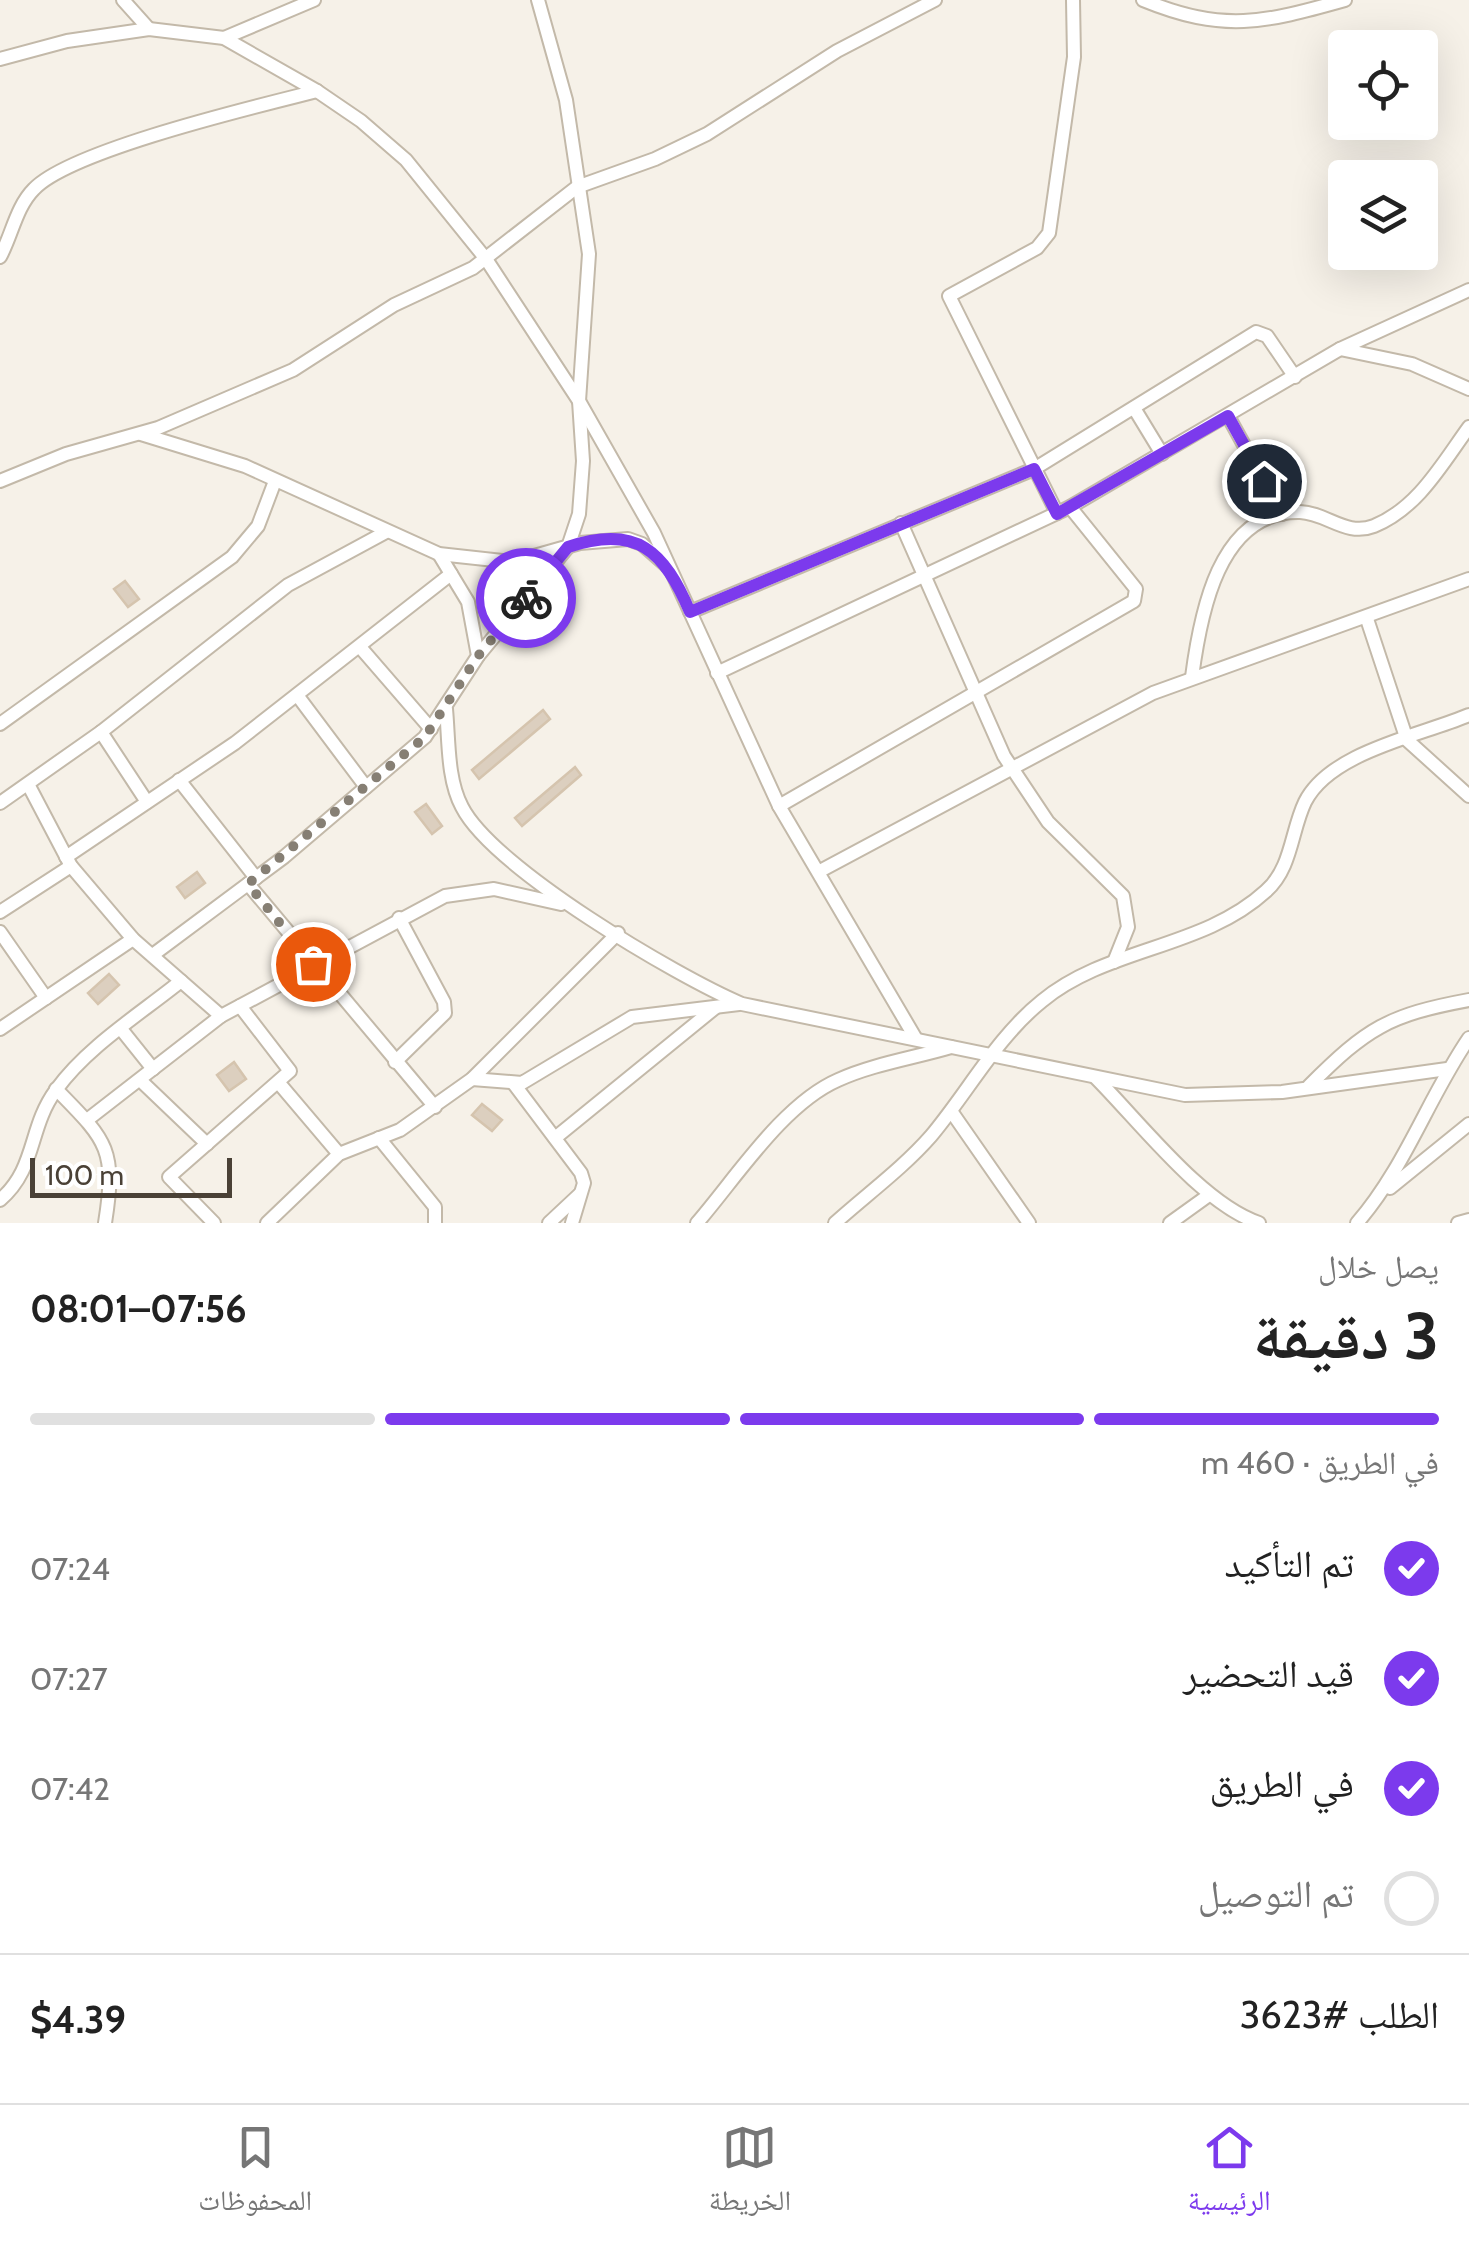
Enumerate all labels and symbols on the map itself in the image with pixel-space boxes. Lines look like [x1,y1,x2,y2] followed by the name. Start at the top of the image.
[1222,439,1307,524] pin
[476,548,576,648] courier
[271,922,356,1007] pin
[30,1153,232,1198] scale bar

